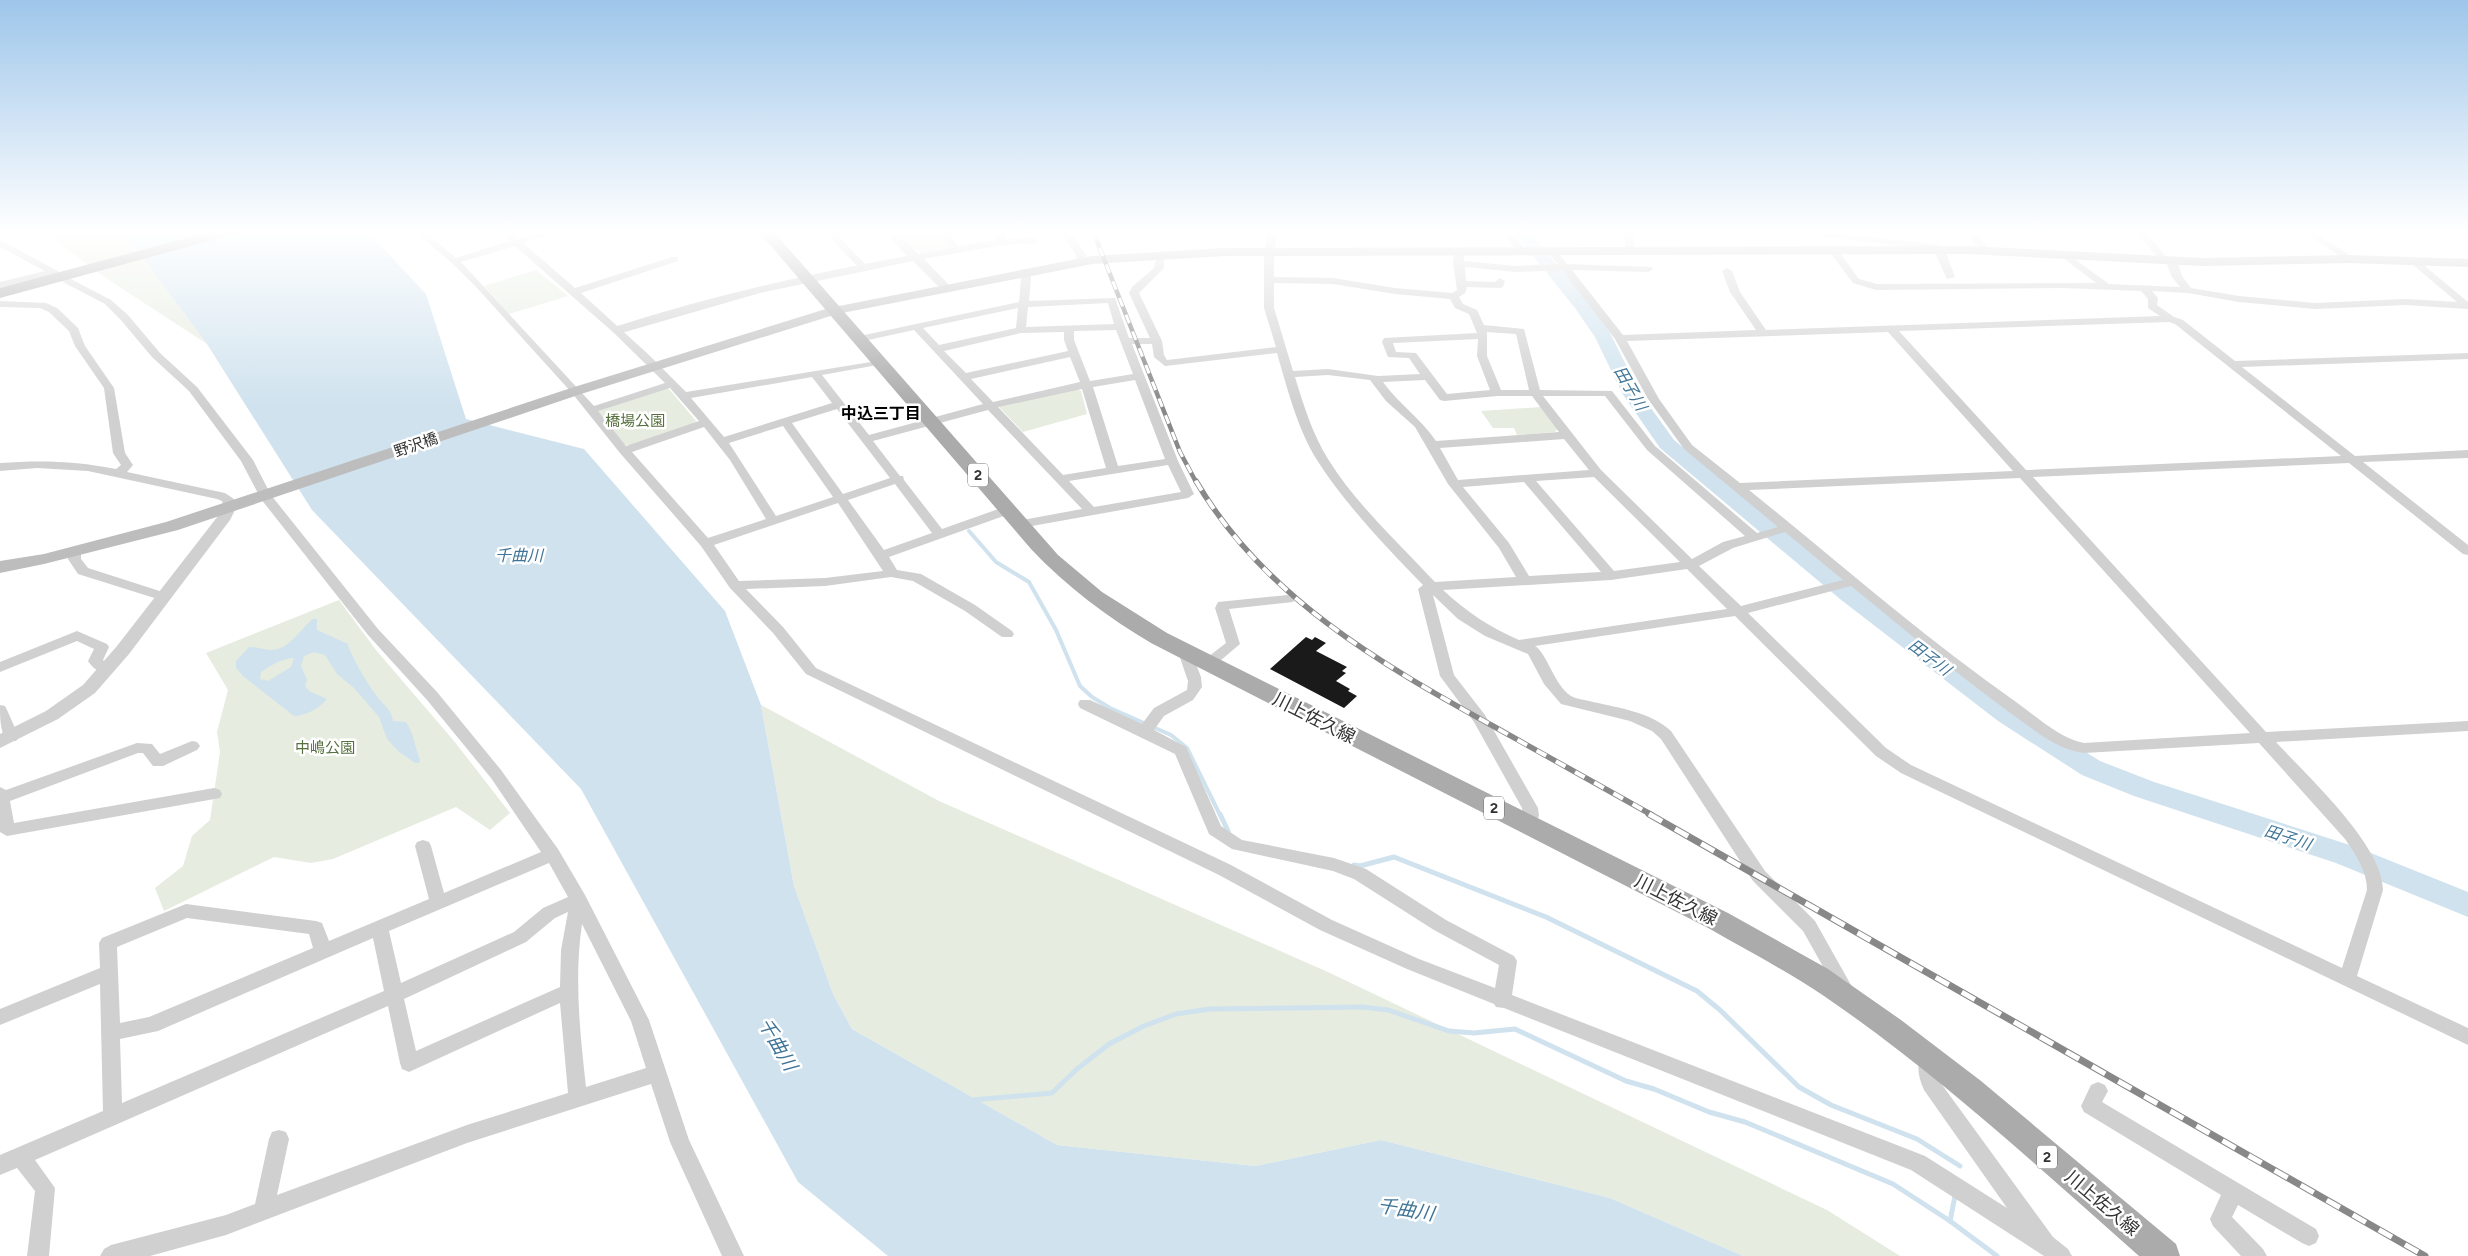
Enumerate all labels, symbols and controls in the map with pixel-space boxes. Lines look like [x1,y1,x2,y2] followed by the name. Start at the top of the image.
[1610,363,1652,416] water label: 田子川
[841,404,921,423] district label: 中込三丁目
[605,412,665,430] park label: 橋場公園
[392,429,440,461] street label: 野沢橋
[968,464,988,486] road number: 2
[495,546,545,565] water label: 千曲川
[1905,635,1956,681] water label: 田子川
[1269,688,1359,748] street label: 川上佐久線
[295,739,355,757] park label: 中嶋公園
[1484,796,1504,820] road number: 2
[2262,821,2316,855] water label: 田子川
[1631,870,1721,930] street label: 川上佐久線
[753,1014,803,1076] water label: 千曲川
[2037,1146,2057,1168] road number: 2
[2060,1166,2144,1240] street label: 川上佐久線
[1376,1194,1438,1226] water label: 千曲川

